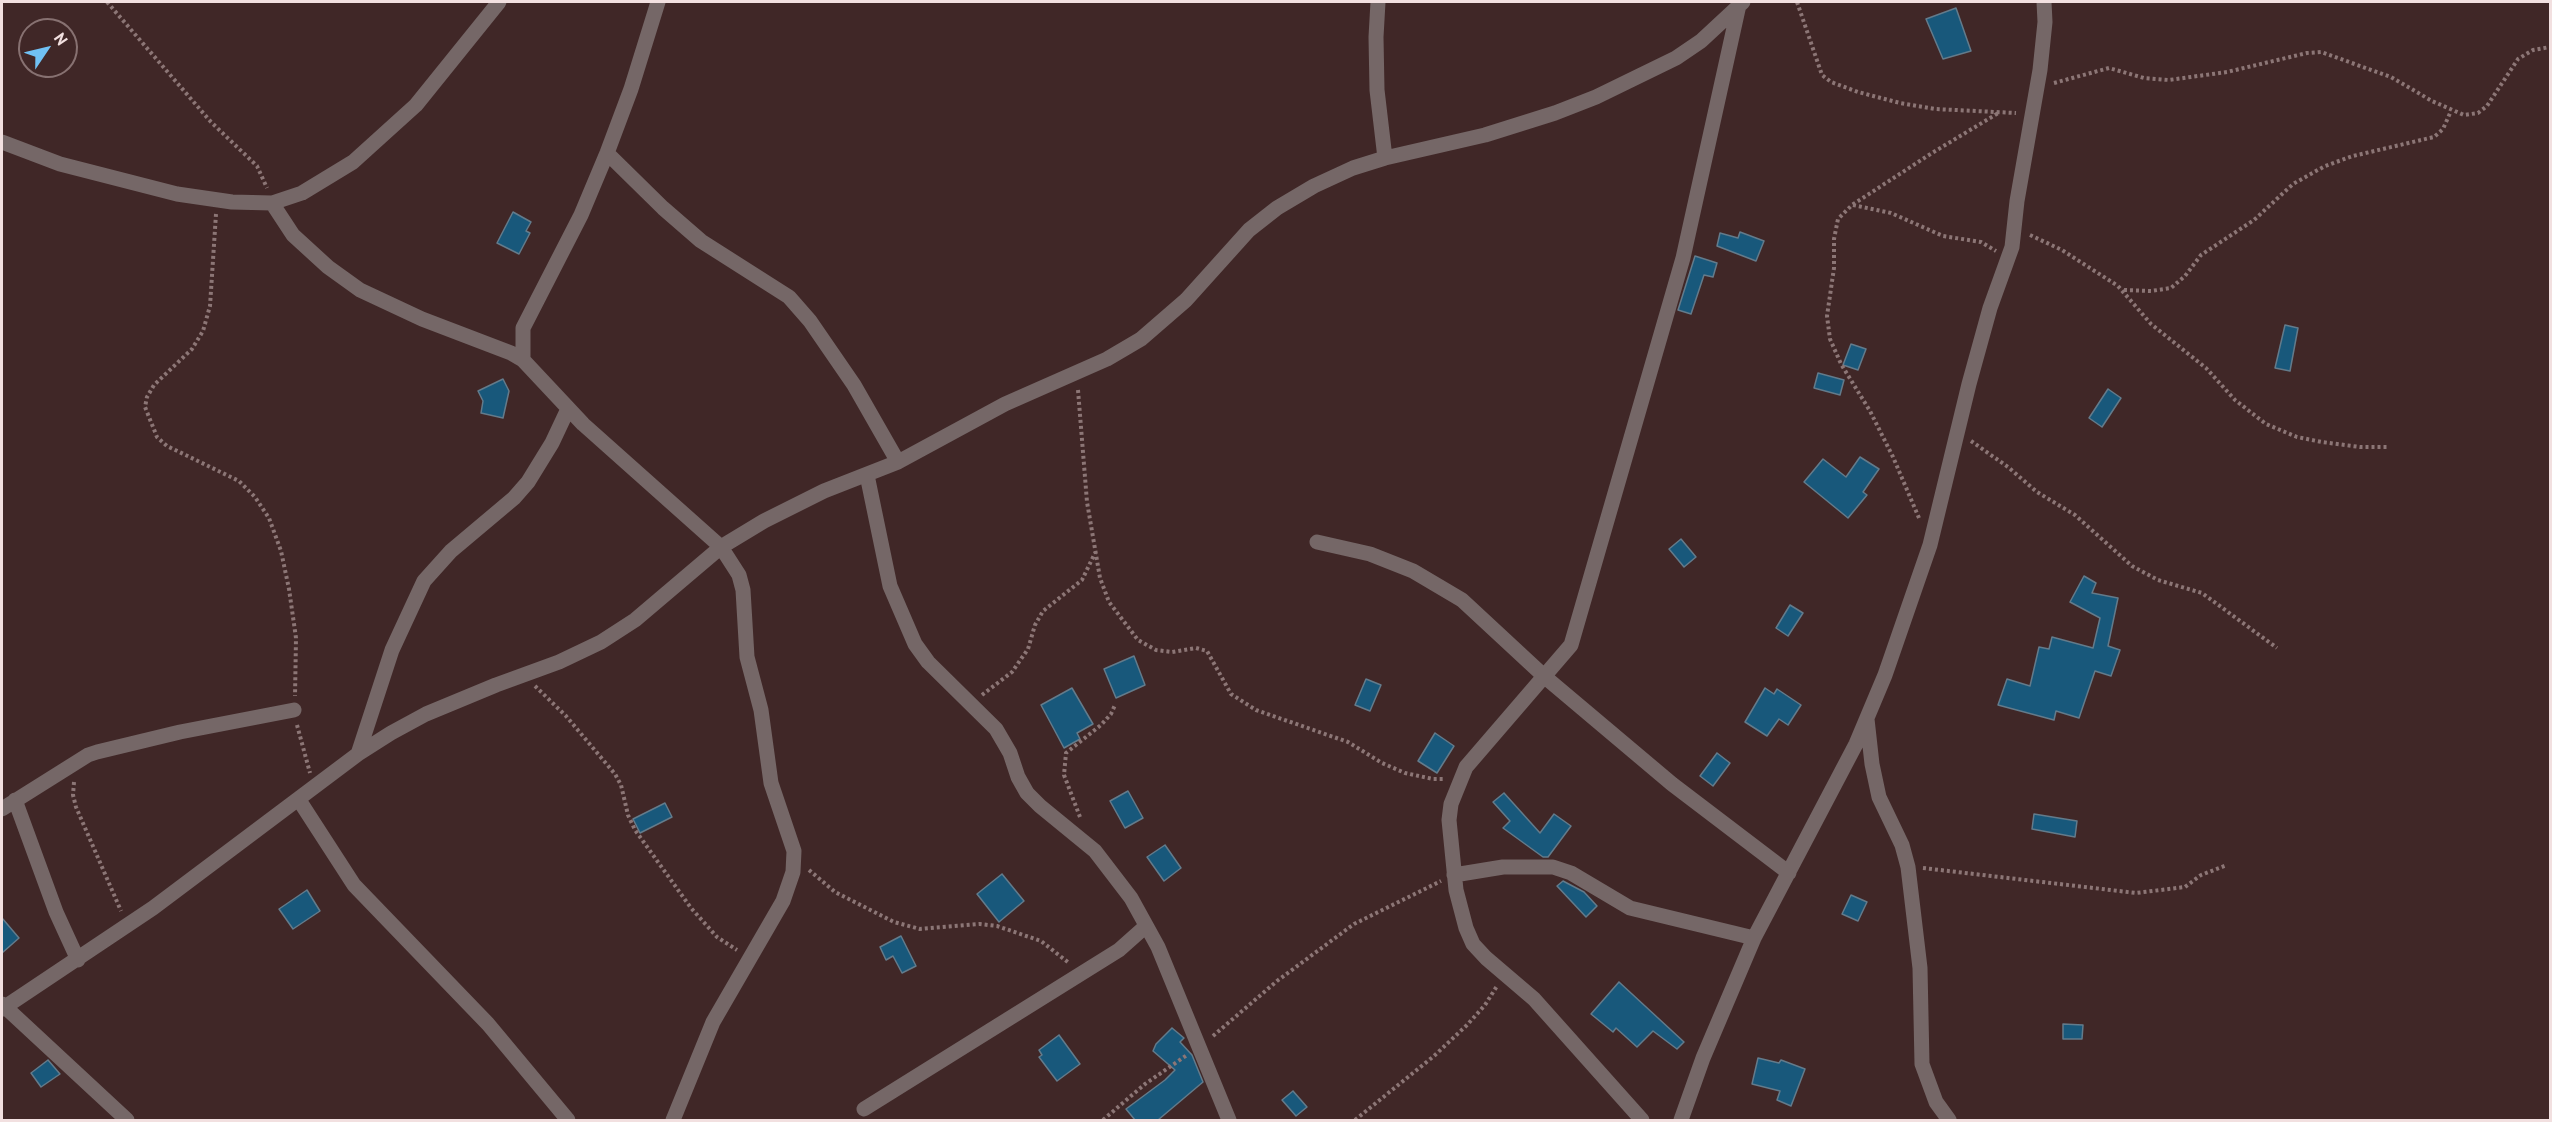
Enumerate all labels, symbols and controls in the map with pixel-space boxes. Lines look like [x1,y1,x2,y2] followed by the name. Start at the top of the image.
[18,18,78,78] north arrow
[50,29,72,49] text: N

